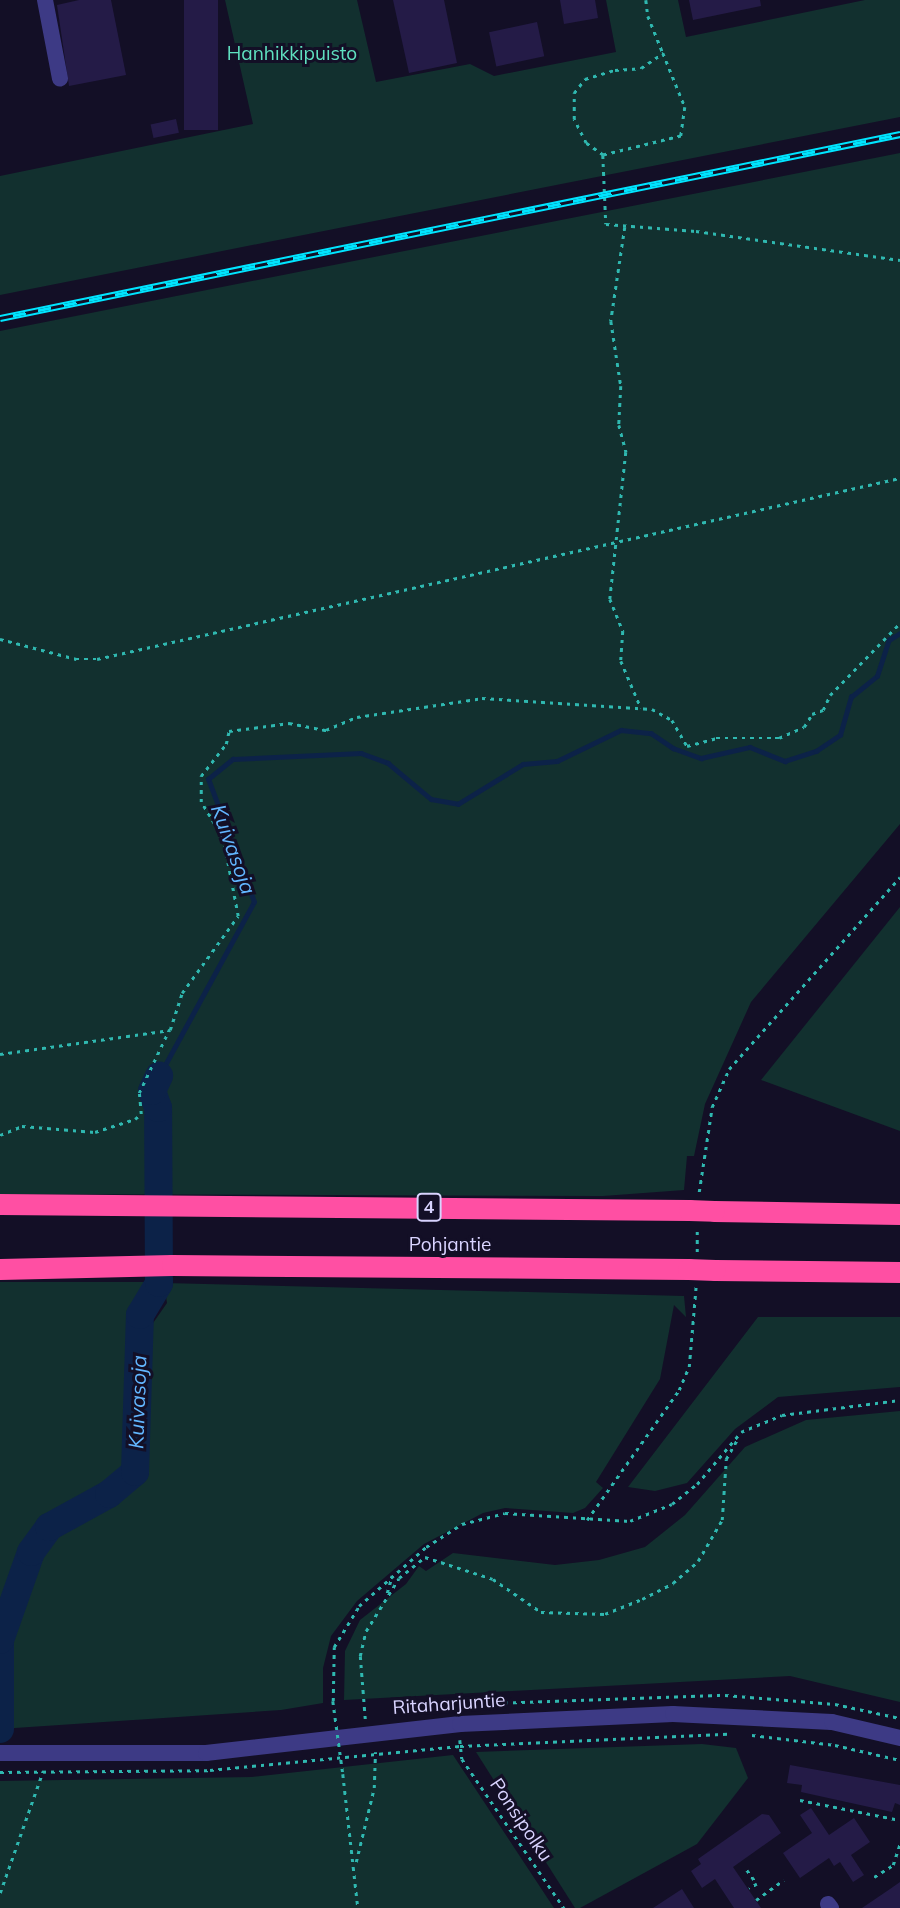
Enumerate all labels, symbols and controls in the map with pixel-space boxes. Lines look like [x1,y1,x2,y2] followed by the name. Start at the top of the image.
[227,43,357,65] park label: Hanhikkipuisto
[206,801,262,897] water label: Kuivasoja
[415,1192,443,1222] road number: 4
[409,1234,491,1256] street label: Pohjantie
[123,1355,151,1449] water label: Kuivasoja
[392,1689,506,1719] street label: Ritaharjuntie
[485,1774,557,1866] street label: Ponsipolku

